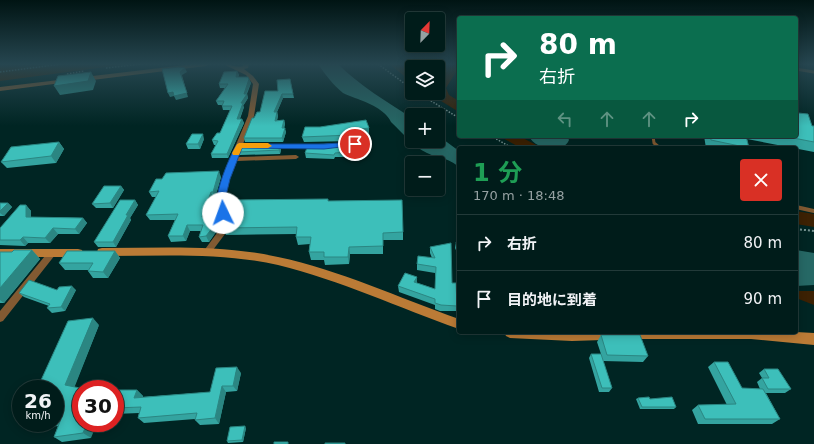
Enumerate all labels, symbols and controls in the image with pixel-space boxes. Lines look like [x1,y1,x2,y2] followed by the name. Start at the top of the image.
[405,12,445,52] north arrow
[405,12,445,196] map controls
[539,28,617,61] text: 80 m
[473,32,525,84] icon: right
[405,60,445,100] button: layers
[539,66,575,87] text: 右折
[405,108,445,148] button: +
[554,108,576,130] icon: left
[596,108,618,130] icon: ahead
[638,108,660,130] icon: ahead
[680,108,702,130] icon: right
[338,127,372,161] pin
[344,133,366,155] icon: arrive
[405,156,445,196] button: −
[473,159,522,187] text: 1 分
[740,159,782,201] button: close
[473,188,564,203] text: 170 m · 18:48
[202,192,244,234] position arrow
[473,232,495,254] icon: right
[744,234,782,252] text: 80 m
[507,235,537,253] text: 右折
[473,288,495,310] icon: arrive
[744,290,782,308] text: 90 m
[507,291,597,309] text: 目的地に到着
[72,380,124,432] speed limit sign: 30
[24,389,52,413] text: 26
[25,410,51,421] text: km/h

